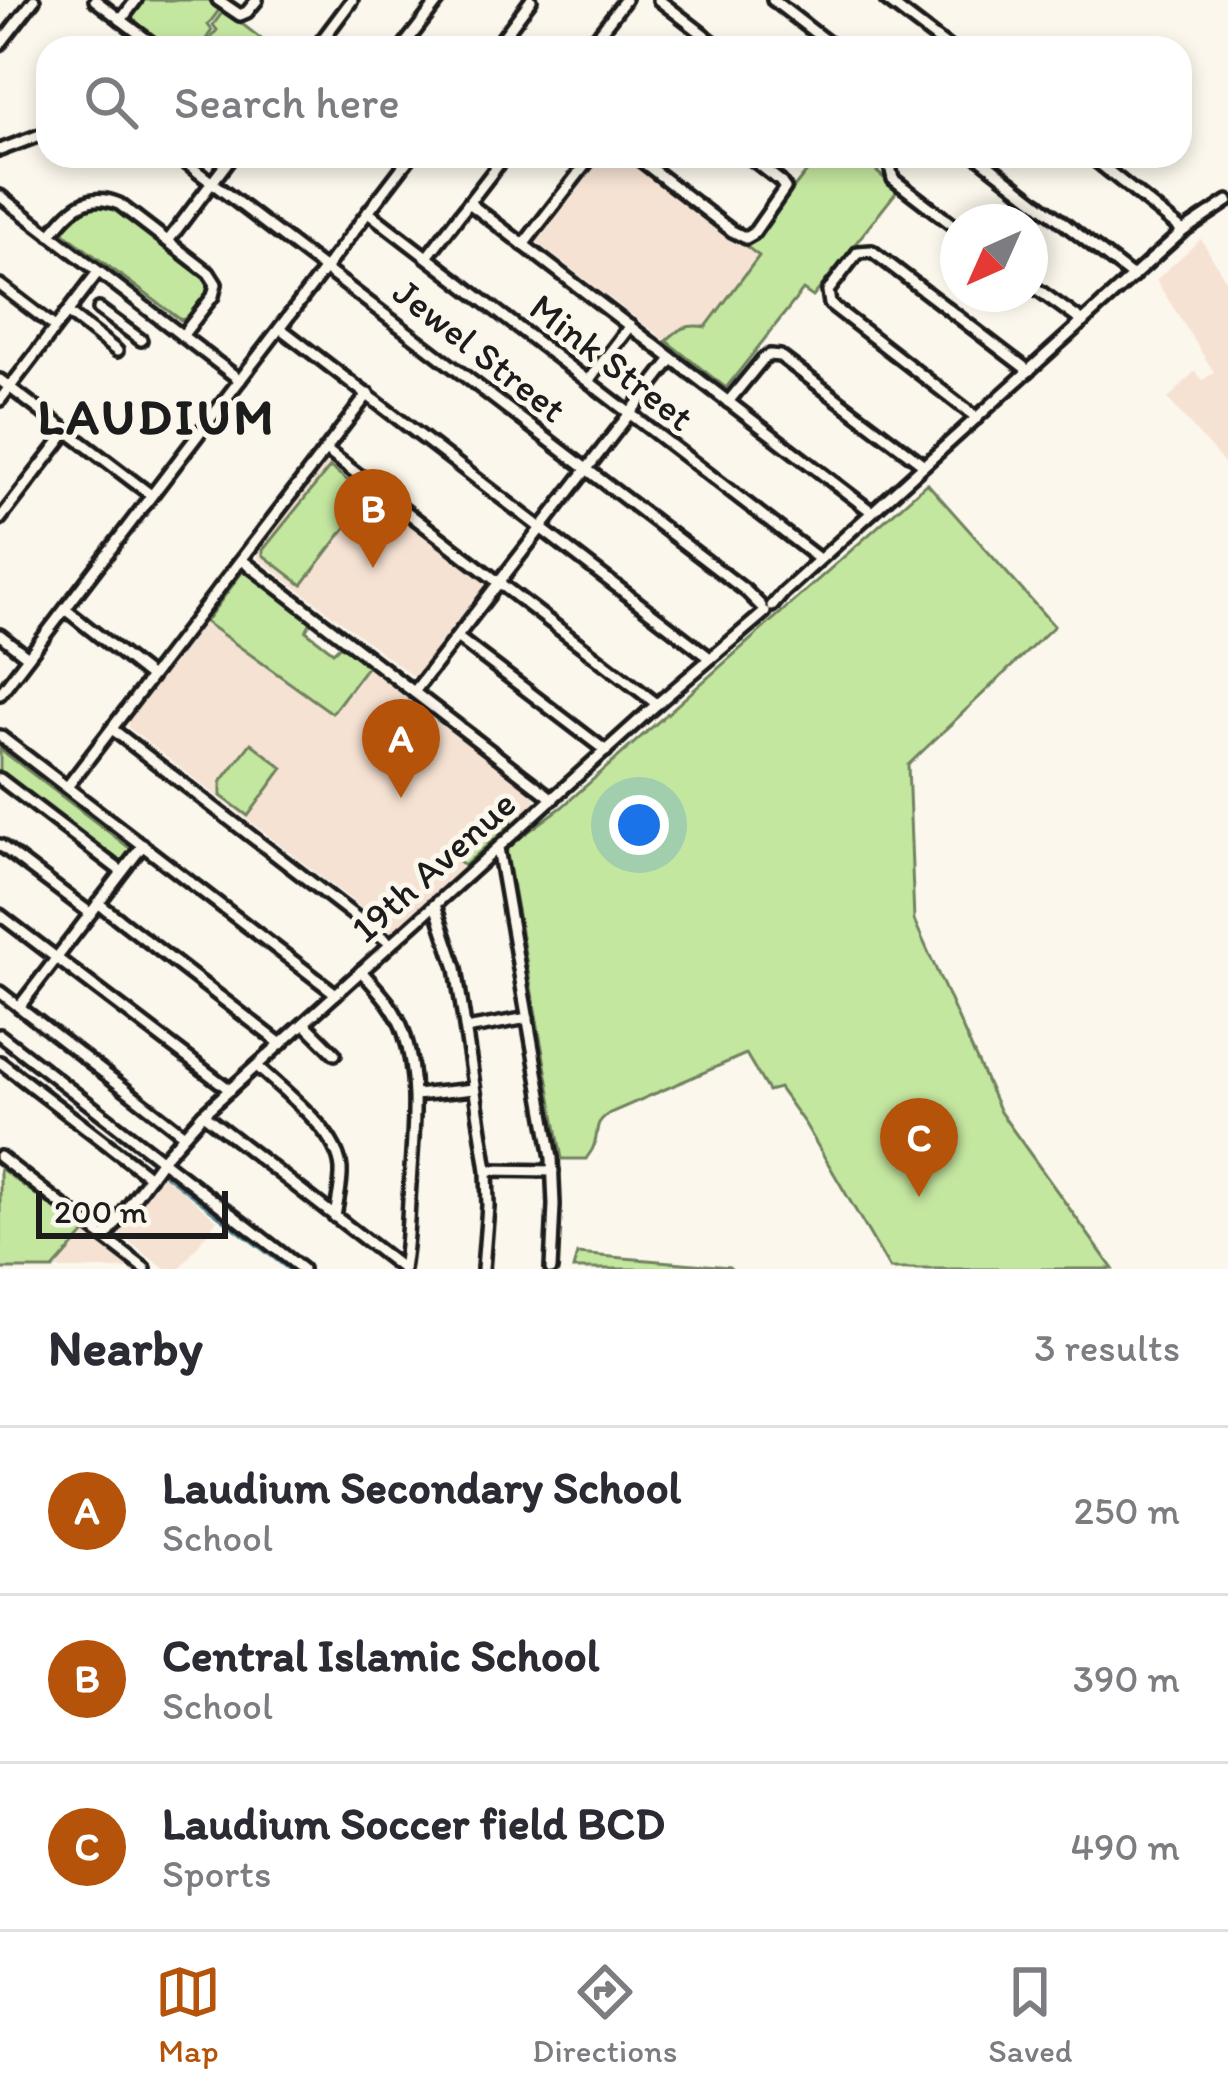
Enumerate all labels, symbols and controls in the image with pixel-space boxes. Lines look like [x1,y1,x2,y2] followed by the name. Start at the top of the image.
[36,36,1192,168] search box
[78,69,144,135] icon: search
[174,75,400,129] text: Search here
[940,204,1048,312] north arrow
[384,268,576,432] street label: Jewel Street
[521,283,703,441] street label: Mink Street
[37,386,277,447] district label: LAUDIUM
[334,469,412,568] pin: B
[362,699,440,798] pin: A
[341,780,525,952] street label: 19th Avenue
[609,795,669,855] your location
[880,1098,958,1197] pin: C
[36,1185,228,1238] scale bar
[54,1192,147,1231] text: 200 m
[48,1317,203,1378] text: Nearby
[1034,1324,1180,1371] text: 3 results
[162,1460,681,1514] text: Laudium Secondary School
[75,1487,99,1534] text: A
[1073,1487,1180,1534] text: 250 m
[162,1514,273,1561] text: School
[162,1628,599,1682] text: Central Islamic School
[74,1655,100,1702] text: B
[1073,1655,1180,1702] text: 390 m
[162,1682,273,1729] text: School
[162,1796,665,1850] text: Laudium Soccer field BCD
[74,1823,100,1870] text: C
[1071,1823,1180,1870] text: 490 m
[162,1850,271,1897] text: Sports
[155,1959,221,2070] tab: Map
[532,1959,677,2070] tab: Directions
[988,1959,1073,2070] tab: Saved

